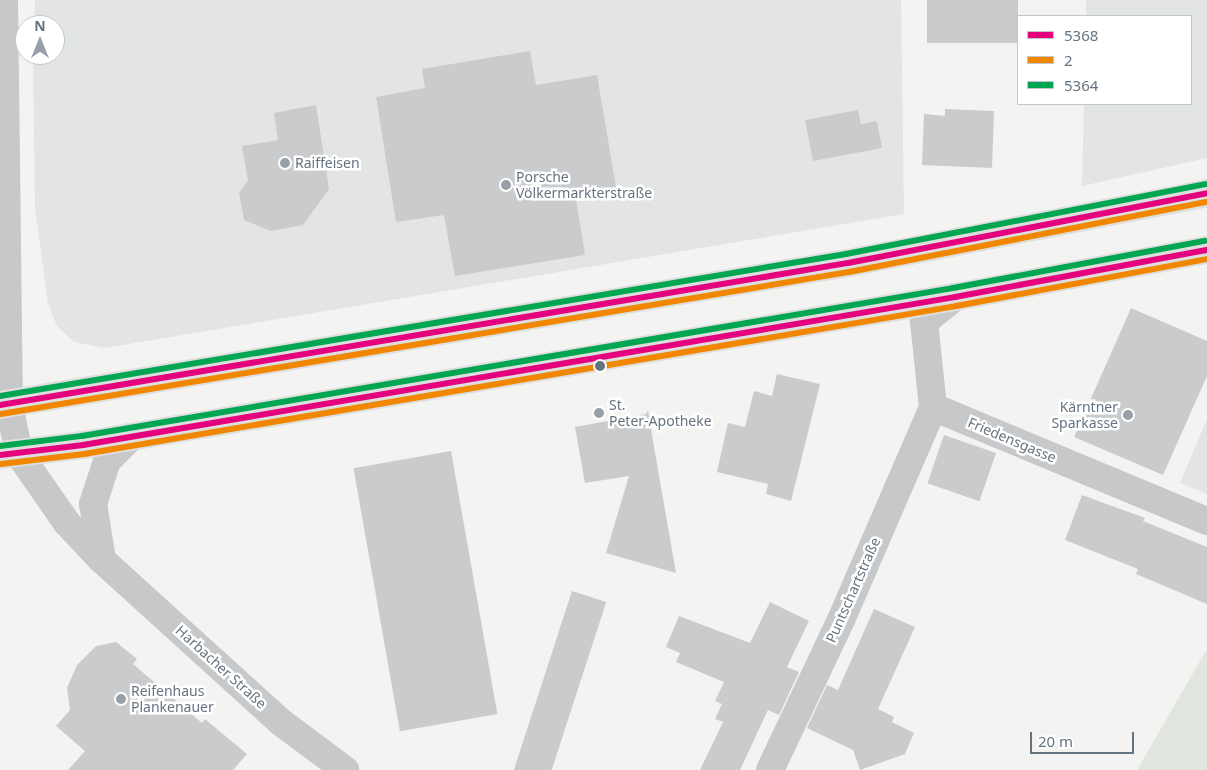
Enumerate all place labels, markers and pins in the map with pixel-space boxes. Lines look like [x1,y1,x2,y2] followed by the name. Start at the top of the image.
[295,155,360,171] place label: Raiffeisen
[279,157,291,169] marker: Raiffeisen
[516,169,652,202] place label: Porsche Völkermarkterstraße
[500,179,512,191] marker: Porsche Völkermarkterstraße
[595,361,605,371] unlabelled marker
[609,397,712,430] place label: St. Peter-Apotheke
[1051,399,1118,432] place label: Kärntner Sparkasse
[593,407,605,419] marker: St. Peter-Apotheke
[1122,409,1134,421] marker: Kärntner Sparkasse
[131,683,214,716] place label: Reifenhaus Plankenauer
[115,693,127,705] marker: Reifenhaus Plankenauer

